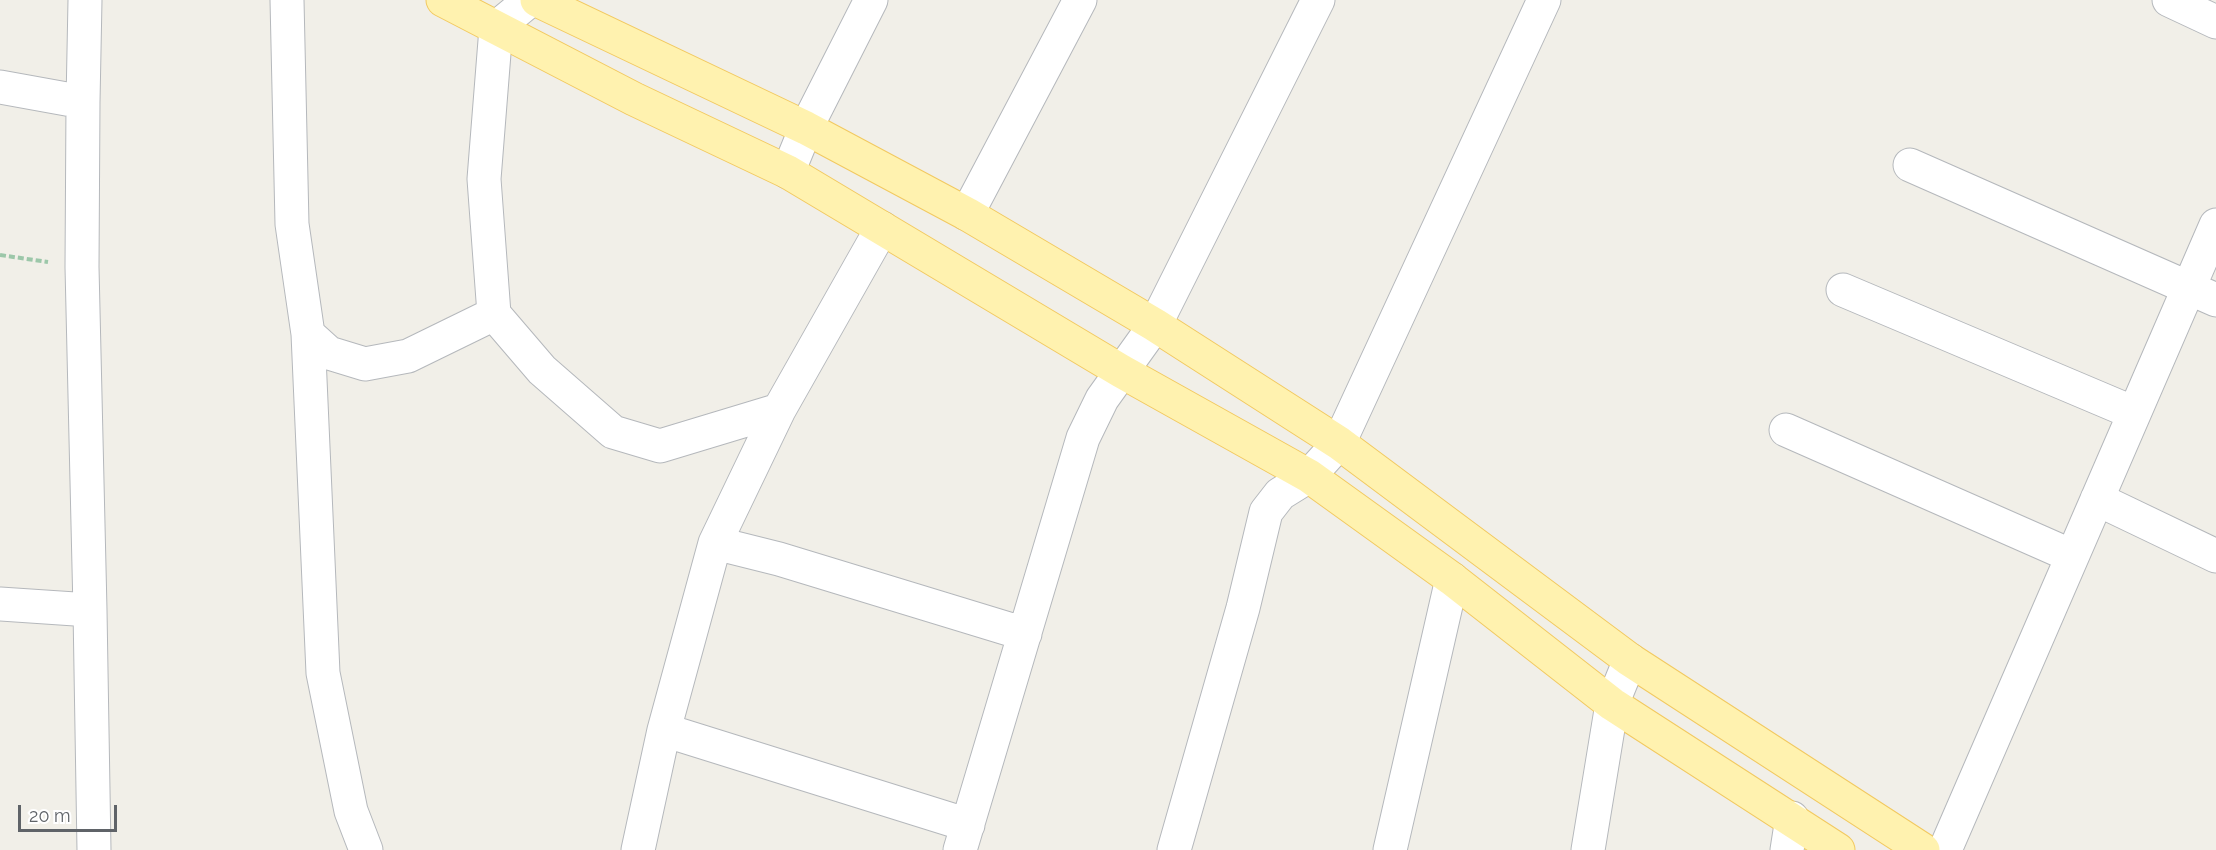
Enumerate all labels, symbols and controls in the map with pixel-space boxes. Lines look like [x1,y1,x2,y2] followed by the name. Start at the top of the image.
[21,793,120,831] scale bar
[29,805,71,826] text: 20 m

